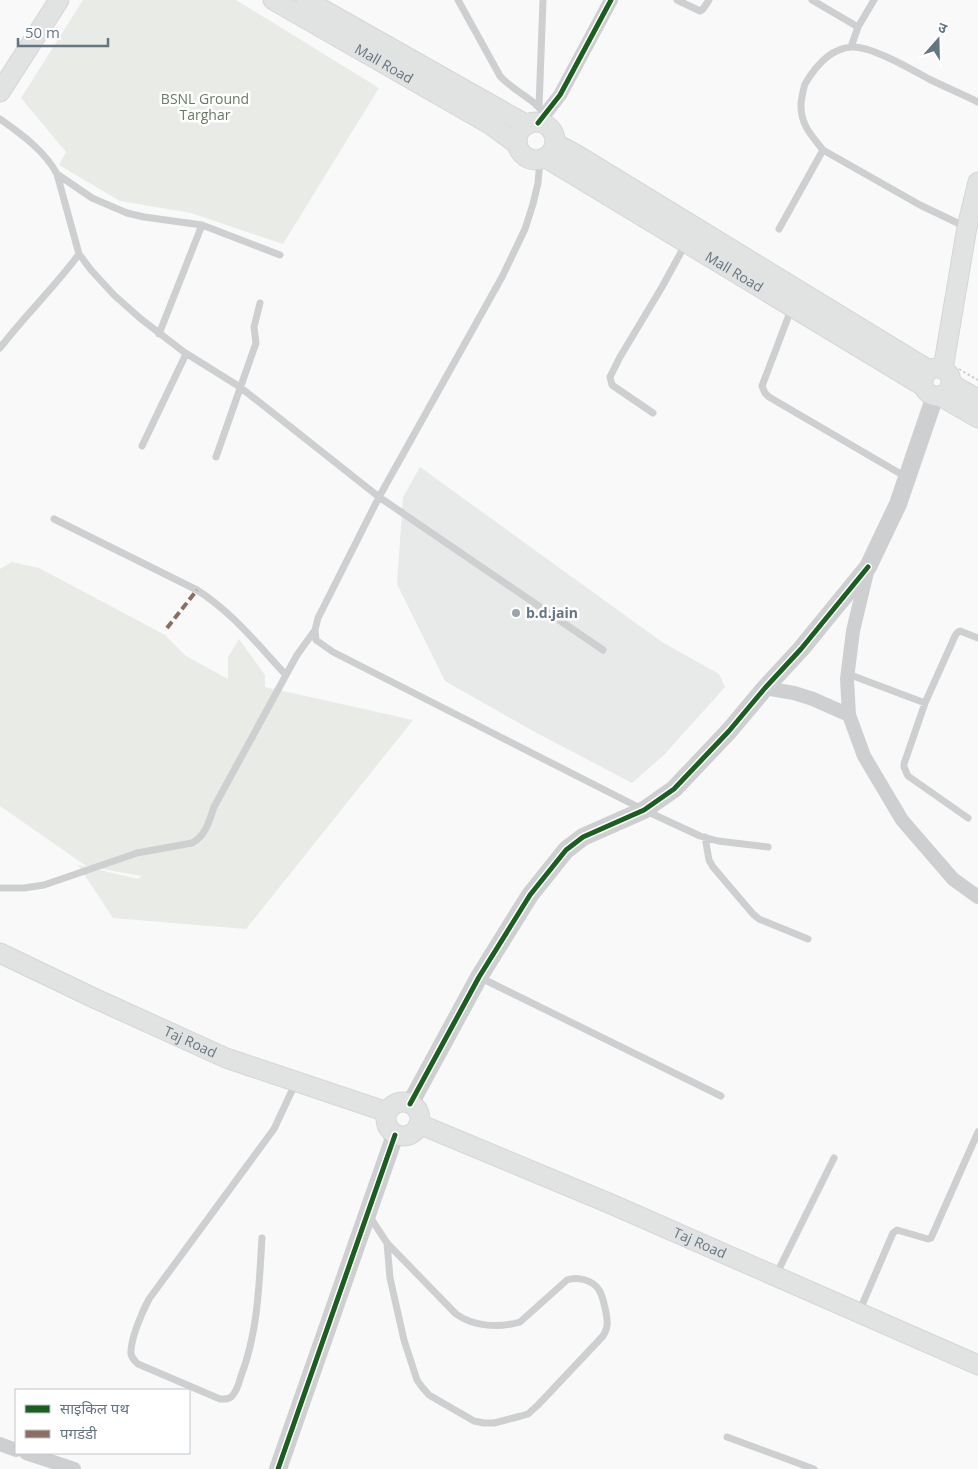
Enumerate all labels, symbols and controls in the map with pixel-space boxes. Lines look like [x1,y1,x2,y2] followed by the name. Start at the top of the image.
[18,15,108,47] scale bar
[913,15,963,65] north arrow
[936,17,950,38] text: उ
[25,22,60,42] text: 50 m
[352,39,417,88] street label: Mall Road
[161,89,249,124] park label: BSNL Ground Targhar
[702,247,767,296] street label: Mall Road
[526,603,578,622] place label: b.d.jain
[510,607,522,619] marker: b.d.jain
[161,1021,220,1062] street label: Taj Road
[671,1223,730,1262] street label: Taj Road
[15,1389,190,1454] legend
[60,1398,129,1418] text: साइकिल पथ
[60,1423,98,1443] text: पगडंडी

